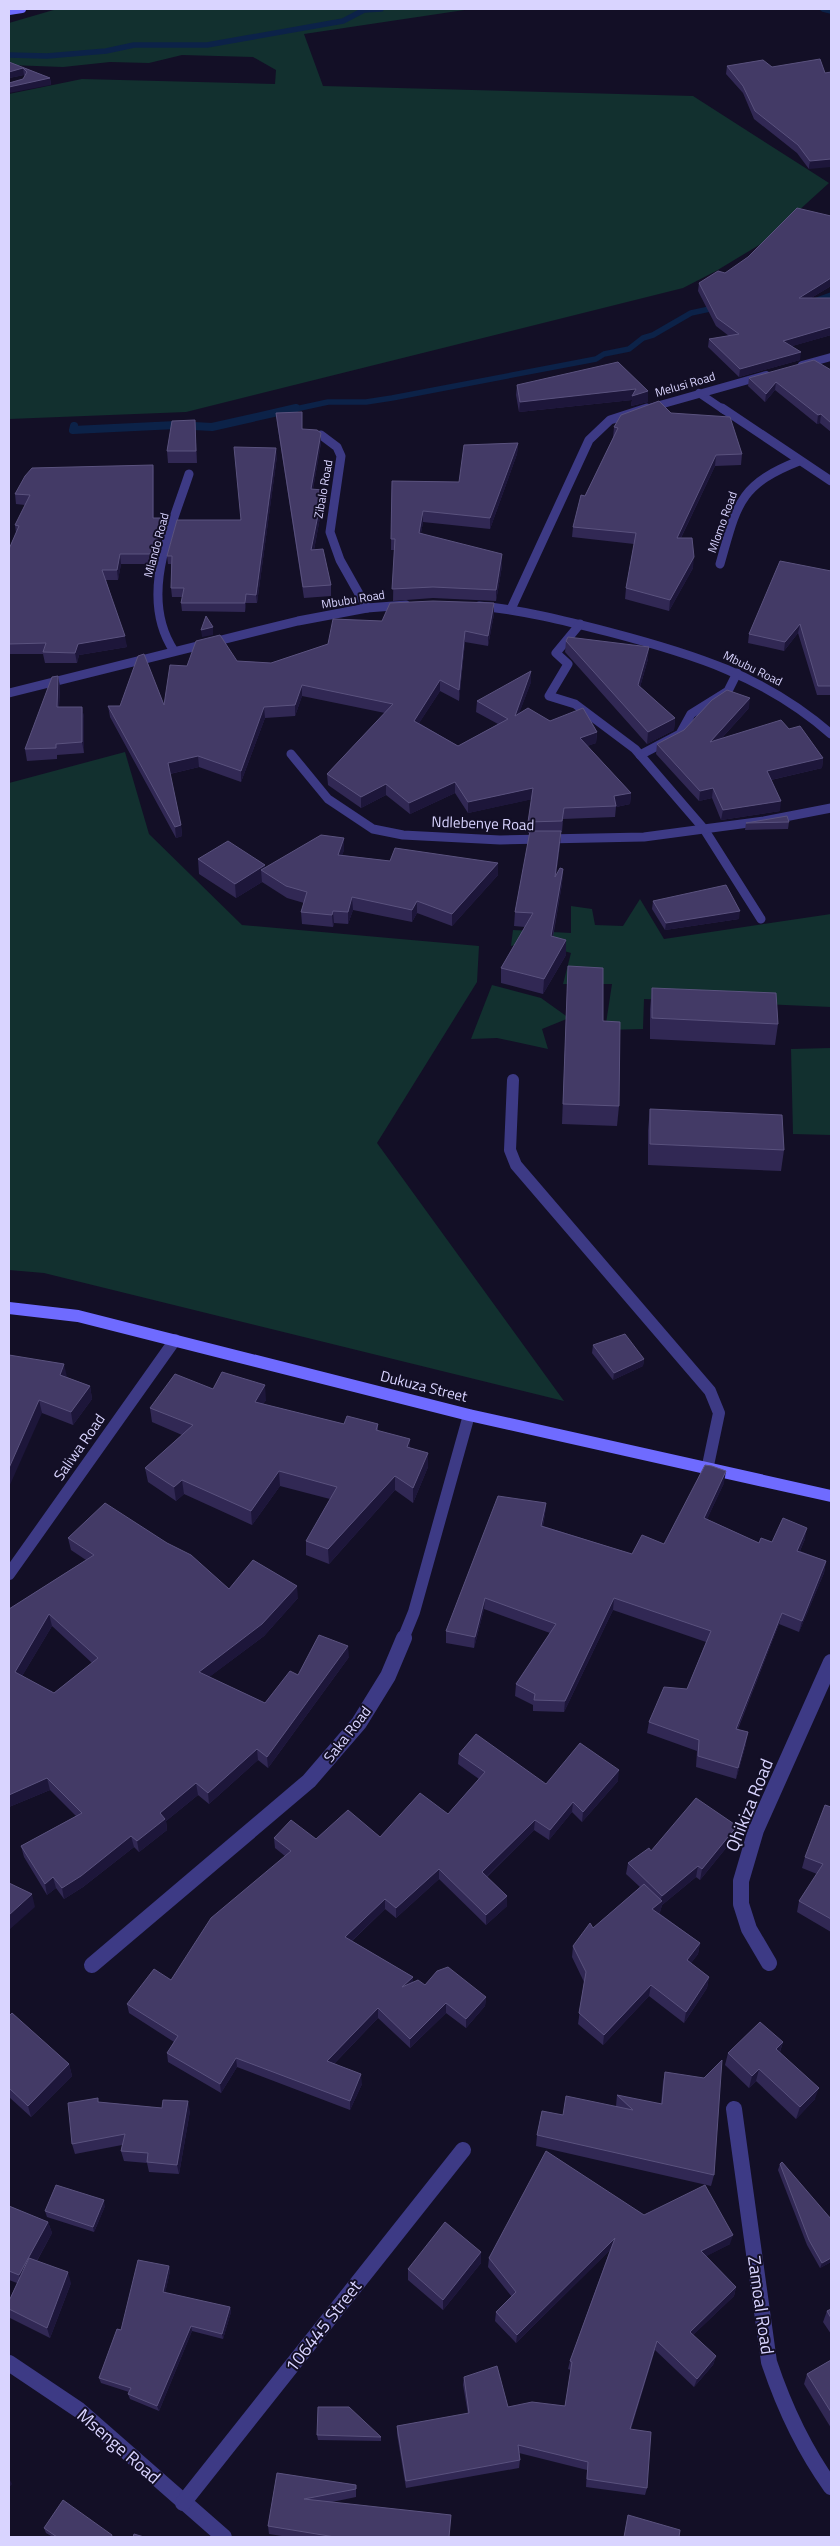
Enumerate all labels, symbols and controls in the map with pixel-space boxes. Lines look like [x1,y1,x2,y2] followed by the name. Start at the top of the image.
[653,366,717,402] street label: Melusi Road
[309,458,337,520] street label: Zibalo Road
[702,489,742,555] street label: Mlomo Road
[138,510,174,580] street label: Mlando Road
[320,585,386,613] street label: Mbubu Road
[720,645,786,691] street label: Mbubu Road
[431,810,535,836] street label: Ndlebenye Road
[378,1364,471,1408] street label: Dukuza Street
[47,1409,111,1485] street label: Saliwa Road
[318,1701,376,1767] street label: Saka Road
[718,1754,780,1856] street label: Qhikiza Road
[741,2254,781,2356] street label: Zamoal Road
[278,2273,368,2378] street label: 106445 Street
[71,2402,167,2490] street label: Msenge Road

